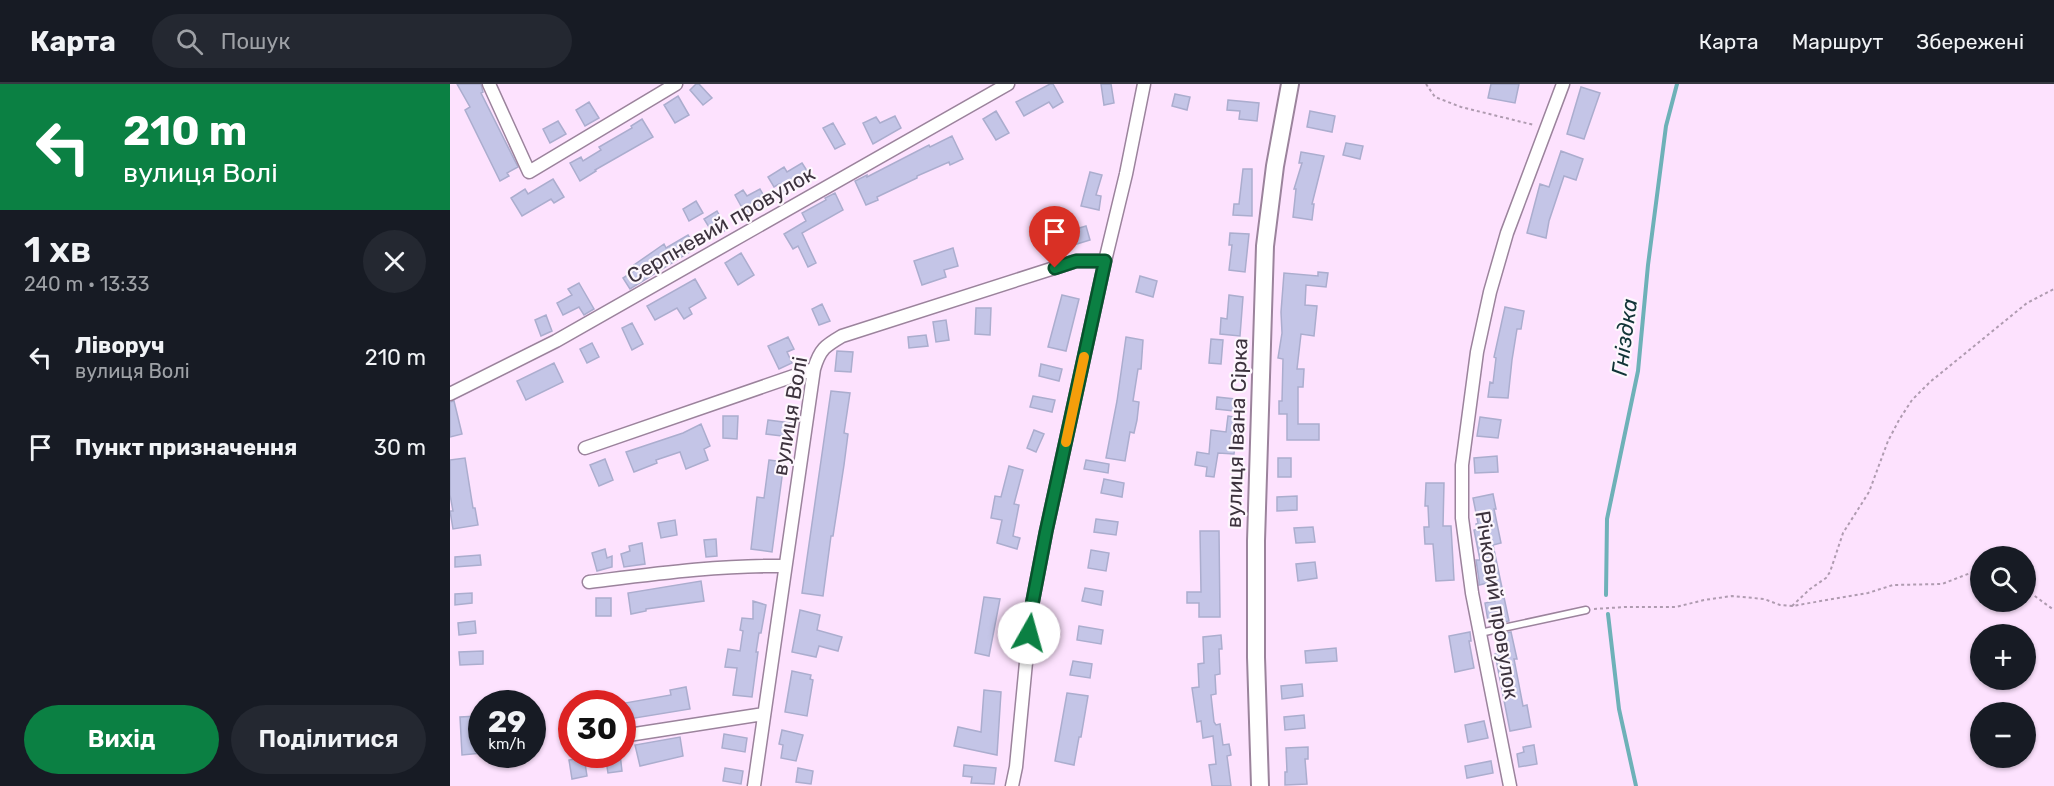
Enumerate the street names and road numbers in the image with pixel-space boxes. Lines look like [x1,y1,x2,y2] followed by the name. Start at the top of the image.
[622,161,819,289] street label: Серпневий провулок
[1221,337,1252,528] street label: вулиця Івана Сірка
[767,354,812,477] street label: вулиця Волі
[1470,509,1525,701] street label: Річковий провулок

